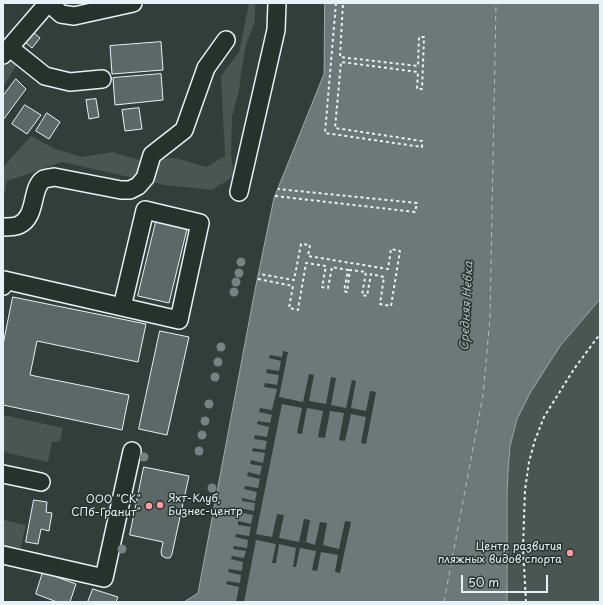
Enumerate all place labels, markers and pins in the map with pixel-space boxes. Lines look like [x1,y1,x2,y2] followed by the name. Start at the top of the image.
[168,492,243,518] place label: Яхт-Клуб, Бизнес-центр
[71,493,141,519] place label: ООО "СК" СПб-Гранит"
[155,500,165,510] marker: Яхт-Клуб, Бизнес-центр
[144,501,154,511] marker: ООО "СК" СПб-Гранит"
[438,540,562,566] place label: Центр развития пляжных видов спорта
[565,548,575,558] marker: Центр развития пляжных видов спорта

